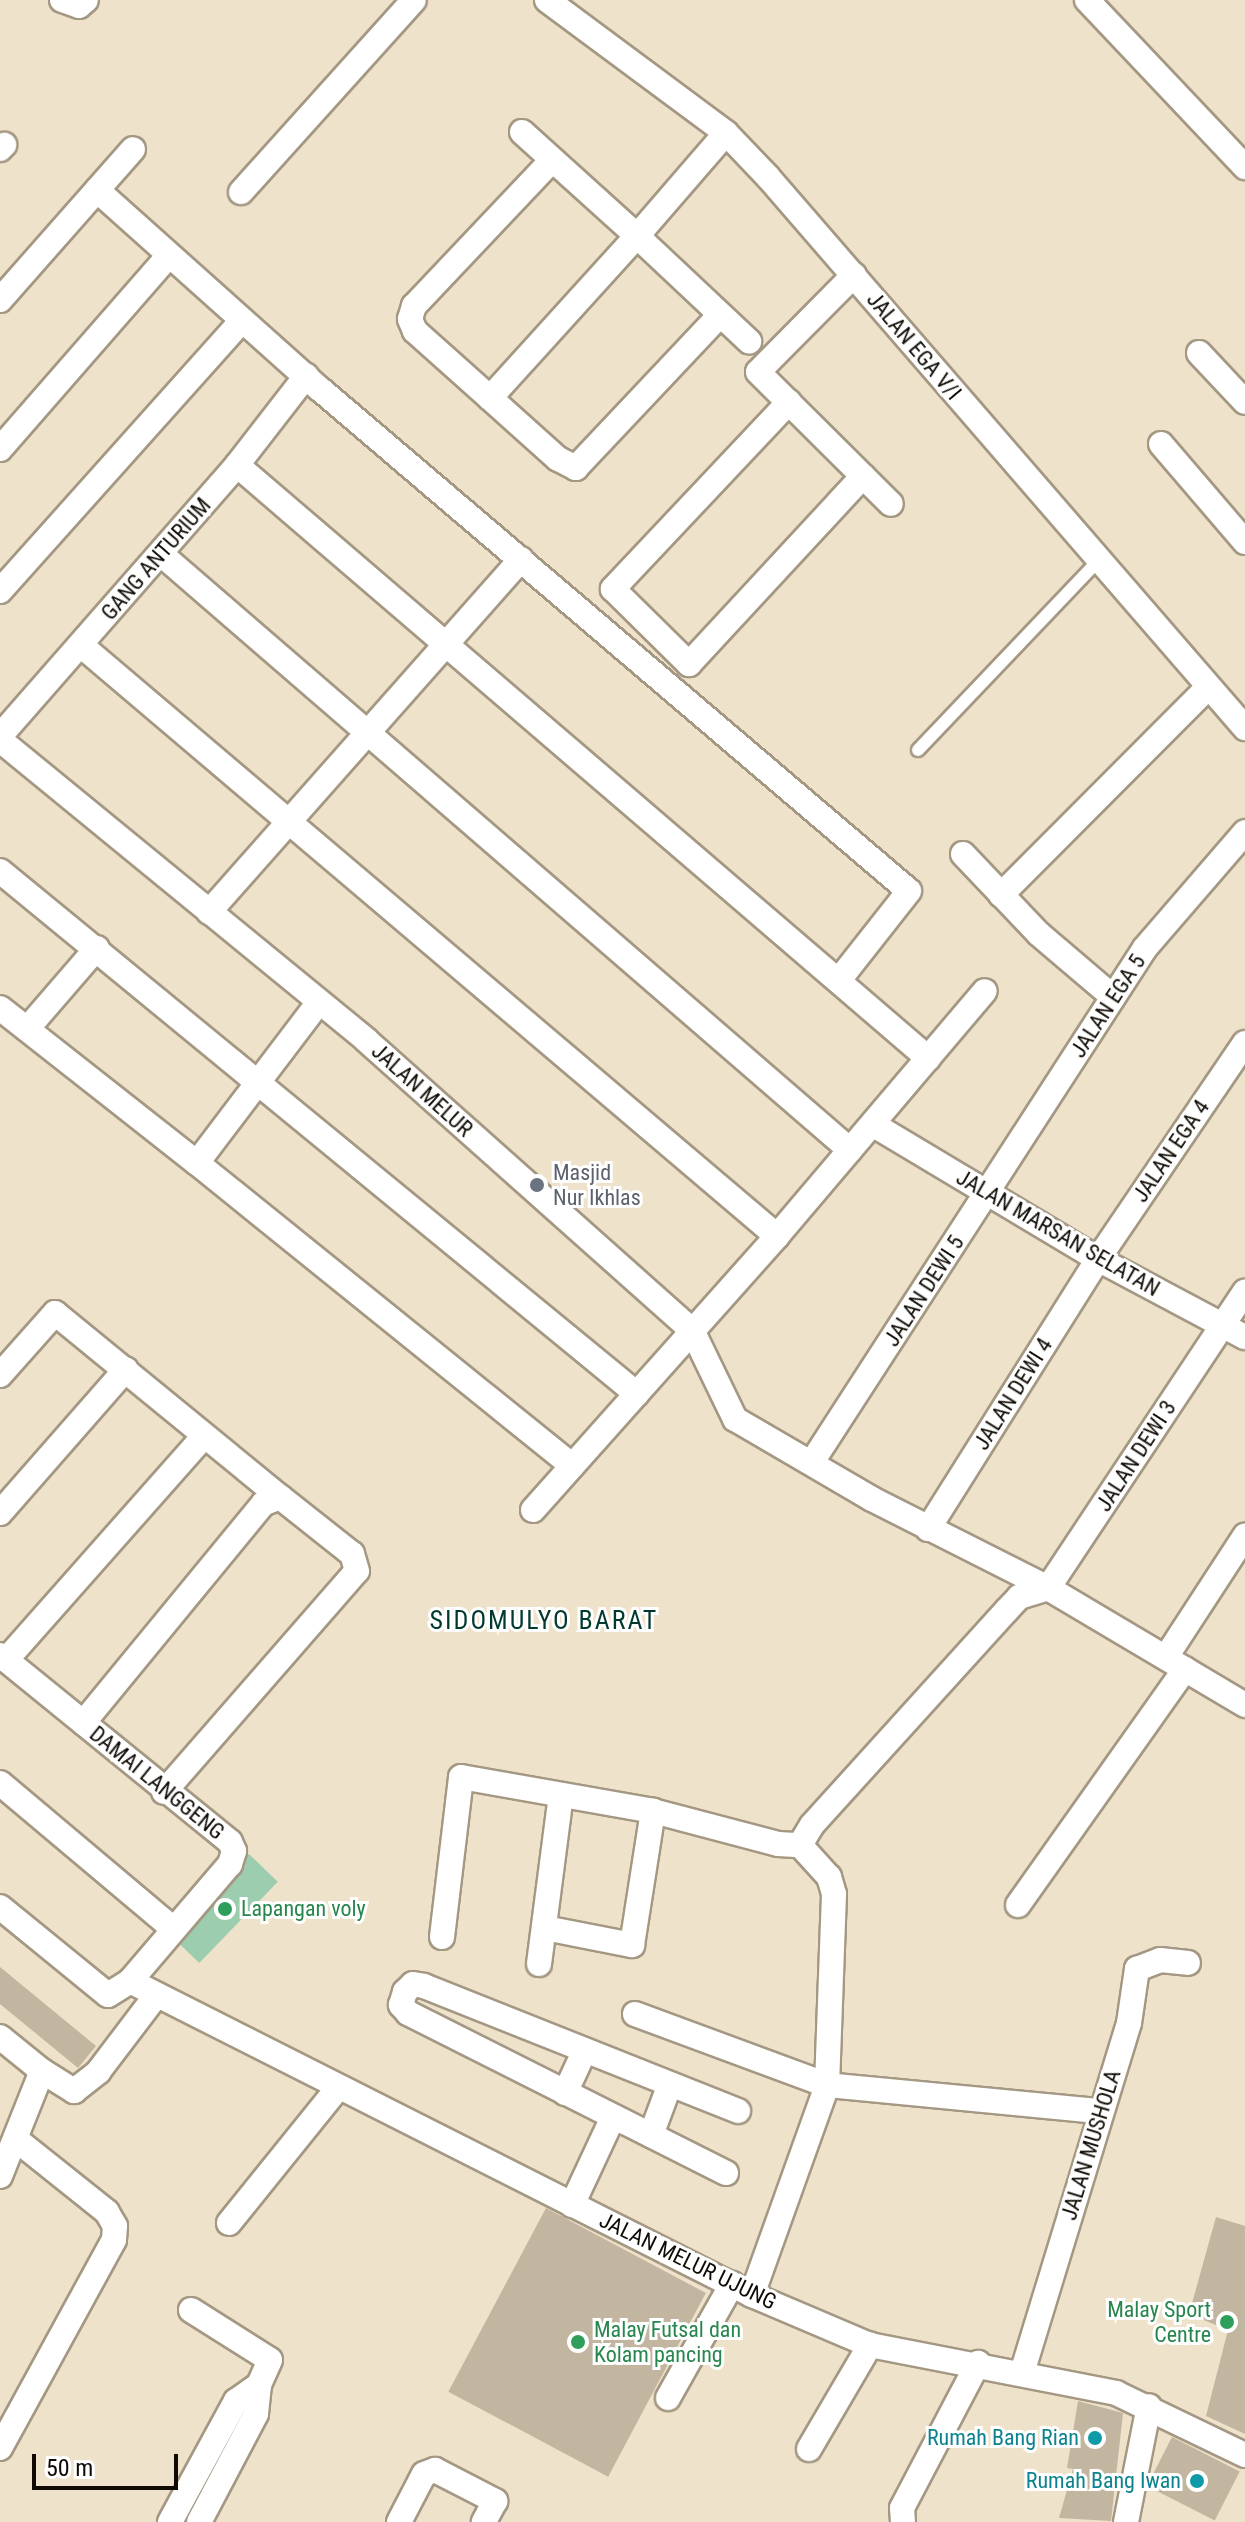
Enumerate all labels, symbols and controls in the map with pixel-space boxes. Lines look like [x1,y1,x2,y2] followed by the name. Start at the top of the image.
[861,287,967,405] street label: JALAN EGA V/I
[96,492,216,626] street label: GANG ANTURIUM
[1065,949,1151,1063] street label: JALAN EGA 5
[366,1038,478,1142] street label: JALAN MELUR
[1127,1095,1215,1207] street label: JALAN EGA 4
[553,1159,641,1210] place label: Masjid Nur Ikhlas
[952,1164,1164,1302] street label: JALAN MARSAN SELATAN
[528,1176,546,1194] marker: Masjid Nur Ikhlas
[878,1231,970,1351] street label: JALAN DEWI 5
[968,1333,1058,1455] street label: JALAN DEWI 4
[1090,1396,1182,1516] street label: JALAN DEWI 3
[430,1605,658,1637] district label: SIDOMULYO BARAT
[84,1721,230,1845] street label: DAMAI LANGGENG
[241,1896,366,1922] place label: Lapangan voly
[216,1900,234,1918] marker: Lapangan voly
[1056,2067,1126,2223] street label: JALAN MUSHOLA
[595,2207,781,2315] street label: JALAN MELUR UJUNG
[1107,2296,1211,2348] place label: Malay Sport Centre
[1218,2313,1236,2331] marker: Malay Sport Centre
[594,2316,741,2368] place label: Malay Futsal dan Kolam pancing
[569,2333,587,2351] marker: Malay Futsal dan Kolam pancing
[927,2425,1079,2451] place label: Rumah Bang Rian
[1086,2429,1104,2447] marker: Rumah Bang Rian
[36,2438,182,2488] scale bar
[46,2454,93,2482] text: 50 m
[1026,2468,1181,2494] place label: Rumah Bang Iwan
[1188,2472,1206,2490] marker: Rumah Bang Iwan

